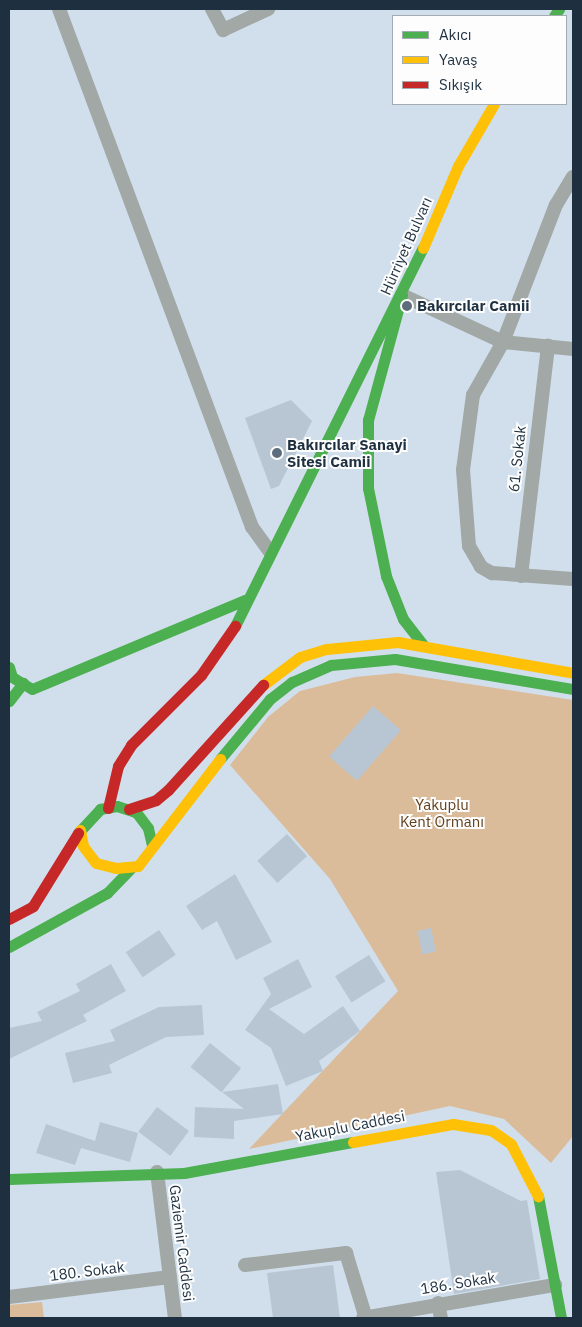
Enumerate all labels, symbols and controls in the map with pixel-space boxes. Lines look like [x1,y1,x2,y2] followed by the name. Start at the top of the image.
[392,15,567,105] legend
[439,25,472,44] text: Akıcı
[439,50,478,69] text: Yavaş
[439,75,482,94] text: Sıkışık
[376,194,436,298] street label: Hürriyet Bulvarı
[417,297,529,315] place label: Bakırcılar Camii
[401,300,413,312] marker: Bakırcılar Camii
[505,425,529,493] street label: 61. Sokak
[287,435,407,470] place label: Bakırcılar Sanayi Sitesi Camii
[271,447,283,459] marker: Bakırcılar Sanayi Sitesi Camii
[400,795,484,830] park label: Yakuplu Kent Ormanı
[294,1107,406,1145] street label: Yakuplu Caddesi
[166,1184,198,1302] street label: Gaziemir Caddesi
[48,1257,126,1285] street label: 180. Sokak
[419,1268,497,1298] street label: 186. Sokak

